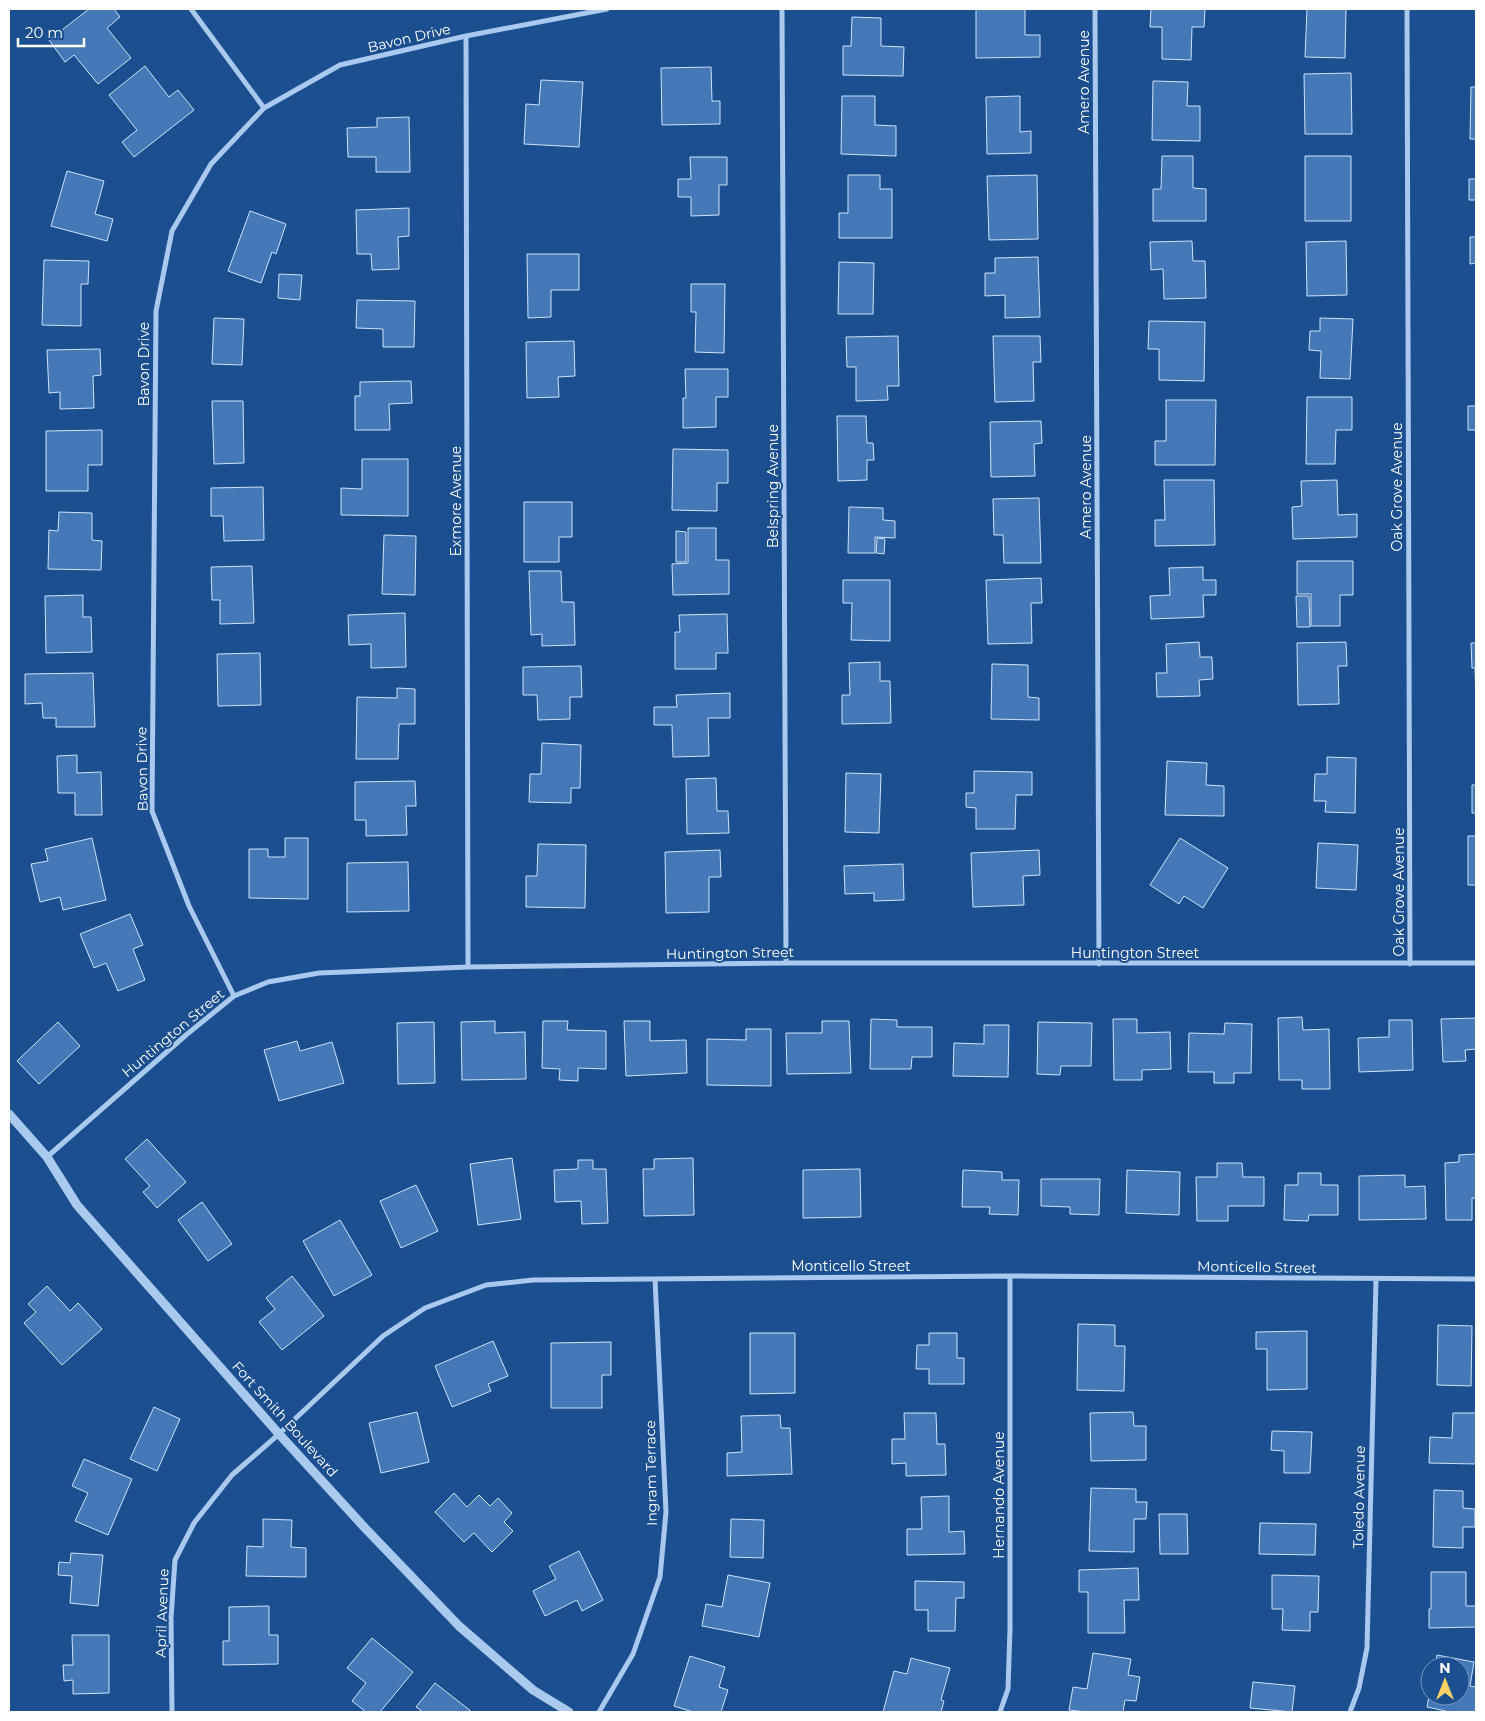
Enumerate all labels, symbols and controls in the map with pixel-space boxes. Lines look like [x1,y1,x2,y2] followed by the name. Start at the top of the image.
[18,15,84,47] scale bar
[366,20,452,56] street label: Bavon Drive
[25,23,63,42] text: 20 m
[1075,30,1093,134] street label: Amero Avenue
[135,322,153,406] street label: Bavon Drive
[1388,422,1406,552] street label: Oak Grove Avenue
[764,424,782,548] street label: Belspring Avenue
[1077,435,1095,539] street label: Amero Avenue
[447,446,465,556] street label: Exmore Avenue
[132,727,152,811] street label: Bavon Drive
[1390,827,1408,957] street label: Oak Grove Avenue
[666,943,795,963] street label: Huntington Street
[1071,944,1200,962] street label: Huntington Street
[118,985,228,1081] street label: Huntington Street
[791,1257,911,1275] street label: Monticello Street
[1197,1257,1317,1277] street label: Monticello Street
[228,1357,342,1481] street label: Fort Smith Boulevard
[641,1420,661,1526] street label: Ingram Terrace
[990,1431,1008,1559] street label: Hernando Avenue
[1349,1445,1369,1549] street label: Toledo Avenue
[151,1568,173,1658] street label: April Avenue
[1420,1656,1470,1706] north arrow
[1439,1659,1451,1677] text: N

